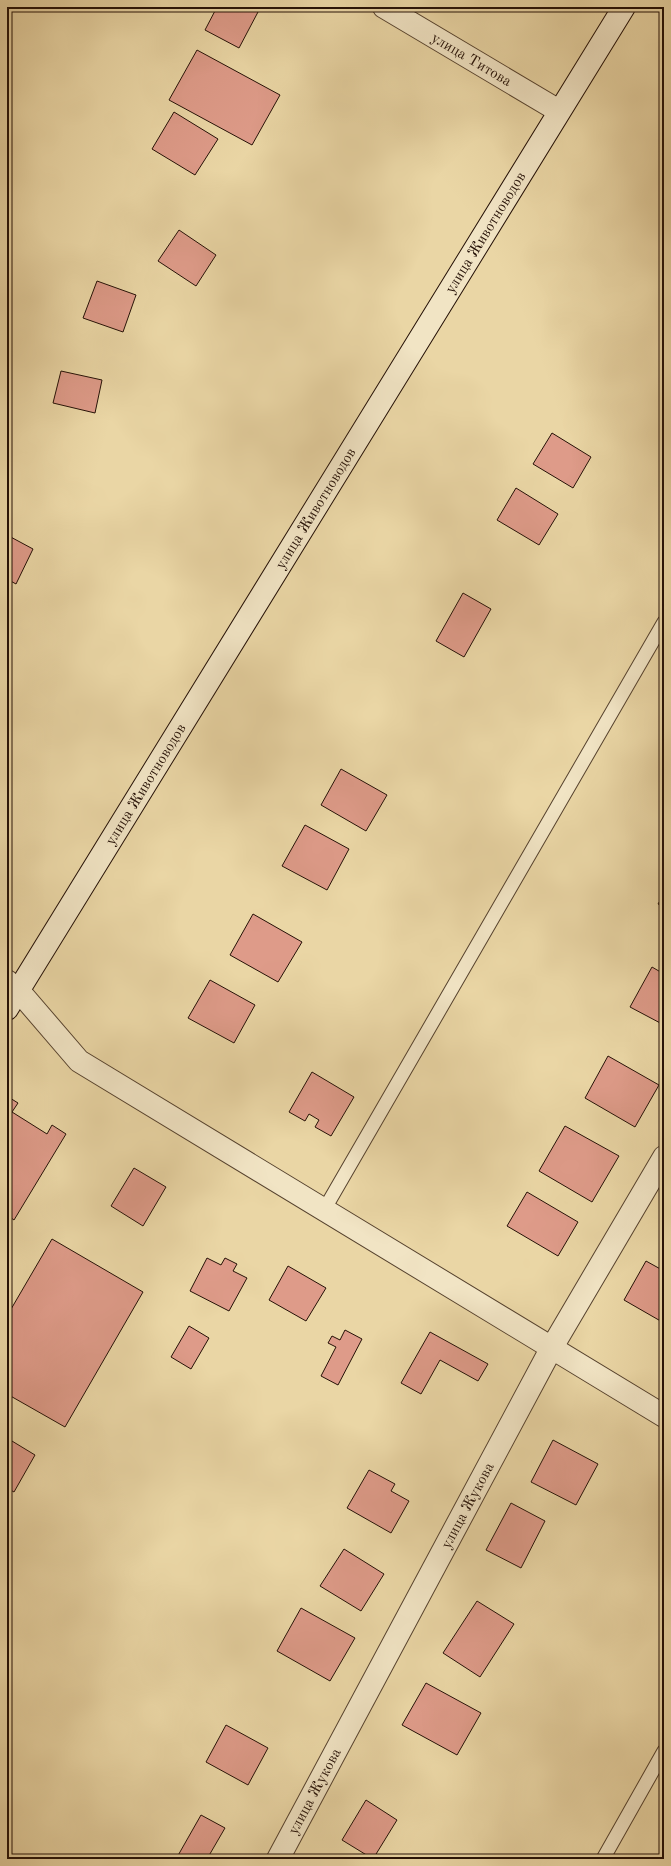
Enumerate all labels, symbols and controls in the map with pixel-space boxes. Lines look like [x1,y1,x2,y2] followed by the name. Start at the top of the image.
[428,31,514,90] street label: улица Титова
[444,170,529,297] street label: улица Животноводов
[274,446,360,572] street label: улица Животноводов
[104,722,190,848] street label: улица Животноводов
[439,1460,498,1552] street label: улица Жукова
[287,1746,345,1837] street label: улица Жукова

